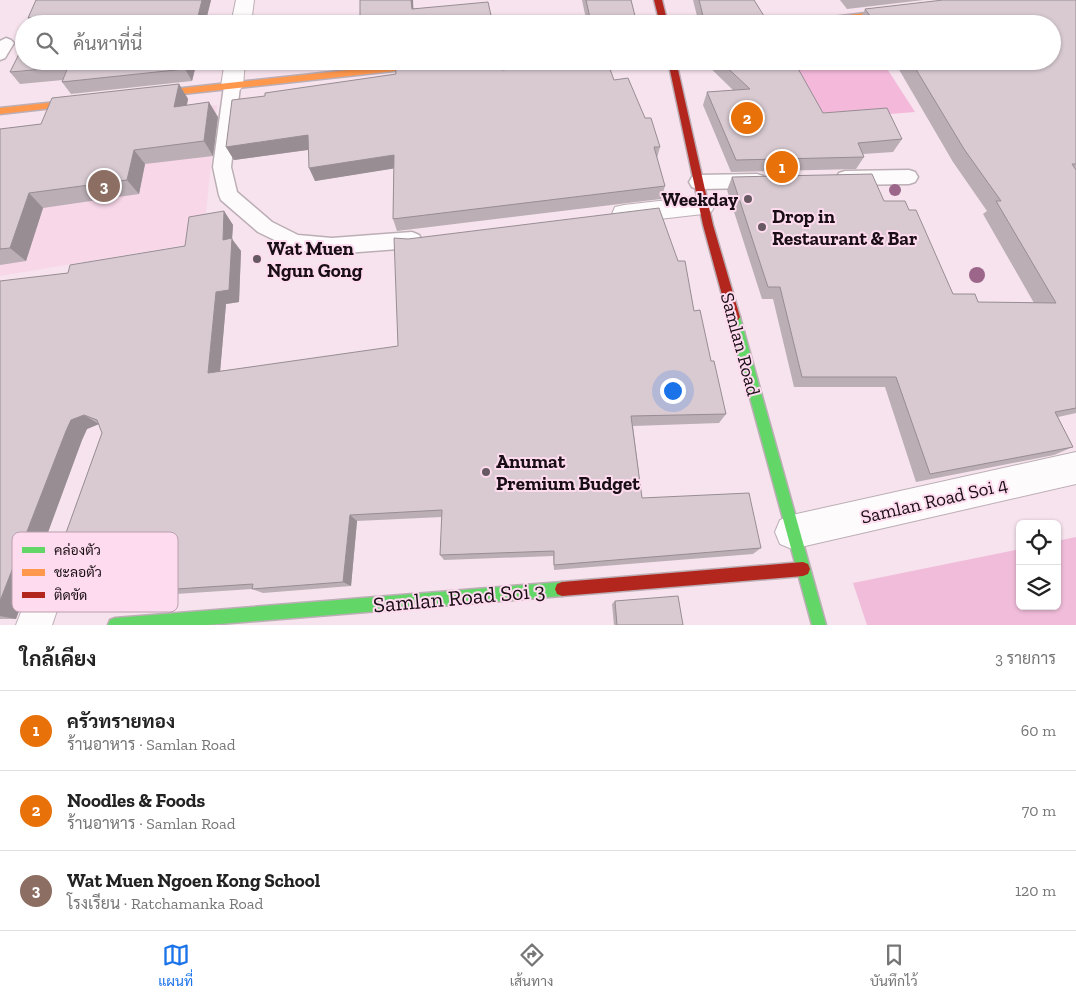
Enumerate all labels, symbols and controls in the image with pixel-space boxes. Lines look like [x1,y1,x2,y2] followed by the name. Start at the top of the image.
[15,15,1061,70] search box
[33,29,61,57] icon: search
[73,32,142,55] text: ค้นหาที่นี่
[731,99,763,137] pin: 2
[766,148,798,186] pin: 1
[88,167,120,205] pin: 3
[661,188,738,211] place label: Weekday
[742,193,754,205] marker: Weekday
[772,205,918,250] place label: Drop in Restaurant & Bar
[756,221,768,233] marker: Drop in Restaurant & Bar
[267,237,363,282] place label: Wat Muen Ngun Gong
[251,253,263,265] marker: Wat Muen Ngun Gong
[716,290,765,399] street label: Samlan Road
[660,378,686,404] your location
[496,450,640,495] place label: Anumat Premium Budget
[480,466,492,478] marker: Anumat Premium Budget
[858,472,1010,529] street label: Samlan Road Soi 4
[1016,520,1061,610] map controls
[1016,520,1061,565] button: locate
[12,532,178,612] legend
[54,542,101,559] text: คล่องตัว
[54,564,102,581] text: ชะลอตัว
[1016,565,1061,610] button: layers
[372,577,546,618] street label: Samlan Road Soi 3
[54,587,87,604] text: ติดขัด
[20,646,96,671] text: ใกล้เคียง
[995,649,1056,668] text: 3 รายการ
[67,710,175,733] text: ครัวทรายทอง
[33,721,39,740] text: 1
[1021,721,1056,740] text: 60 m
[67,735,236,754] text: ร้านอาหาร · Samlan Road
[67,789,205,812] text: Noodles & Foods
[32,801,40,820] text: 2
[1022,801,1056,820] text: 70 m
[67,814,236,833] text: ร้านอาหาร · Samlan Road
[67,869,320,892] text: Wat Muen Ngoen Kong School
[32,881,40,900] text: 3
[1015,881,1056,900] text: 120 m
[67,894,263,913] text: โรงเรียน · Ratchamanka Road
[158,941,193,990] tab: แผนที่
[510,941,553,990] tab: เส้นทาง
[870,941,918,990] tab: บันทึกไว้

